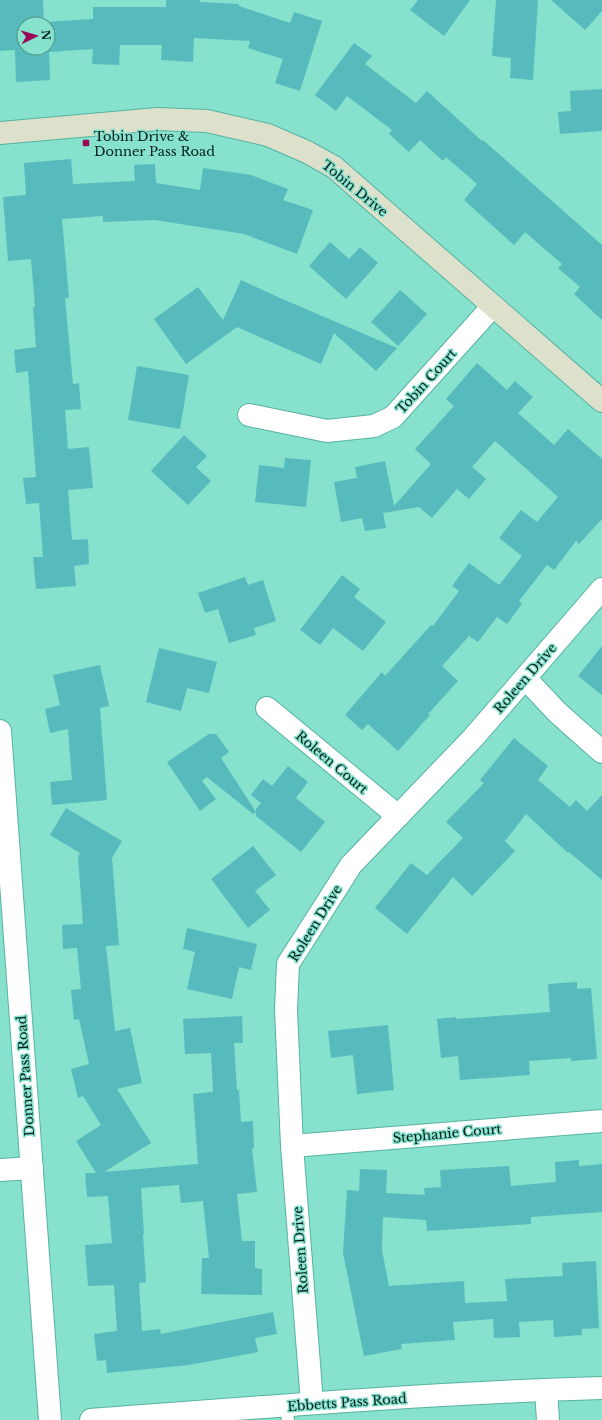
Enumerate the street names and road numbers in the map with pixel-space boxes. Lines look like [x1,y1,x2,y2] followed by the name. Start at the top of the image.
[318,157,391,220] street label: Tobin Drive
[393,345,460,417] street label: Tobin Court
[490,640,561,717] street label: Roleen Drive
[292,727,371,798] street label: Roleen Court
[285,882,346,965] street label: Roleen Drive
[13,1015,38,1137] street label: Donner Pass Road
[392,1120,502,1147] street label: Stephanie Court
[289,1206,312,1294] street label: Roleen Drive
[287,1390,407,1415] street label: Ebbetts Pass Road

